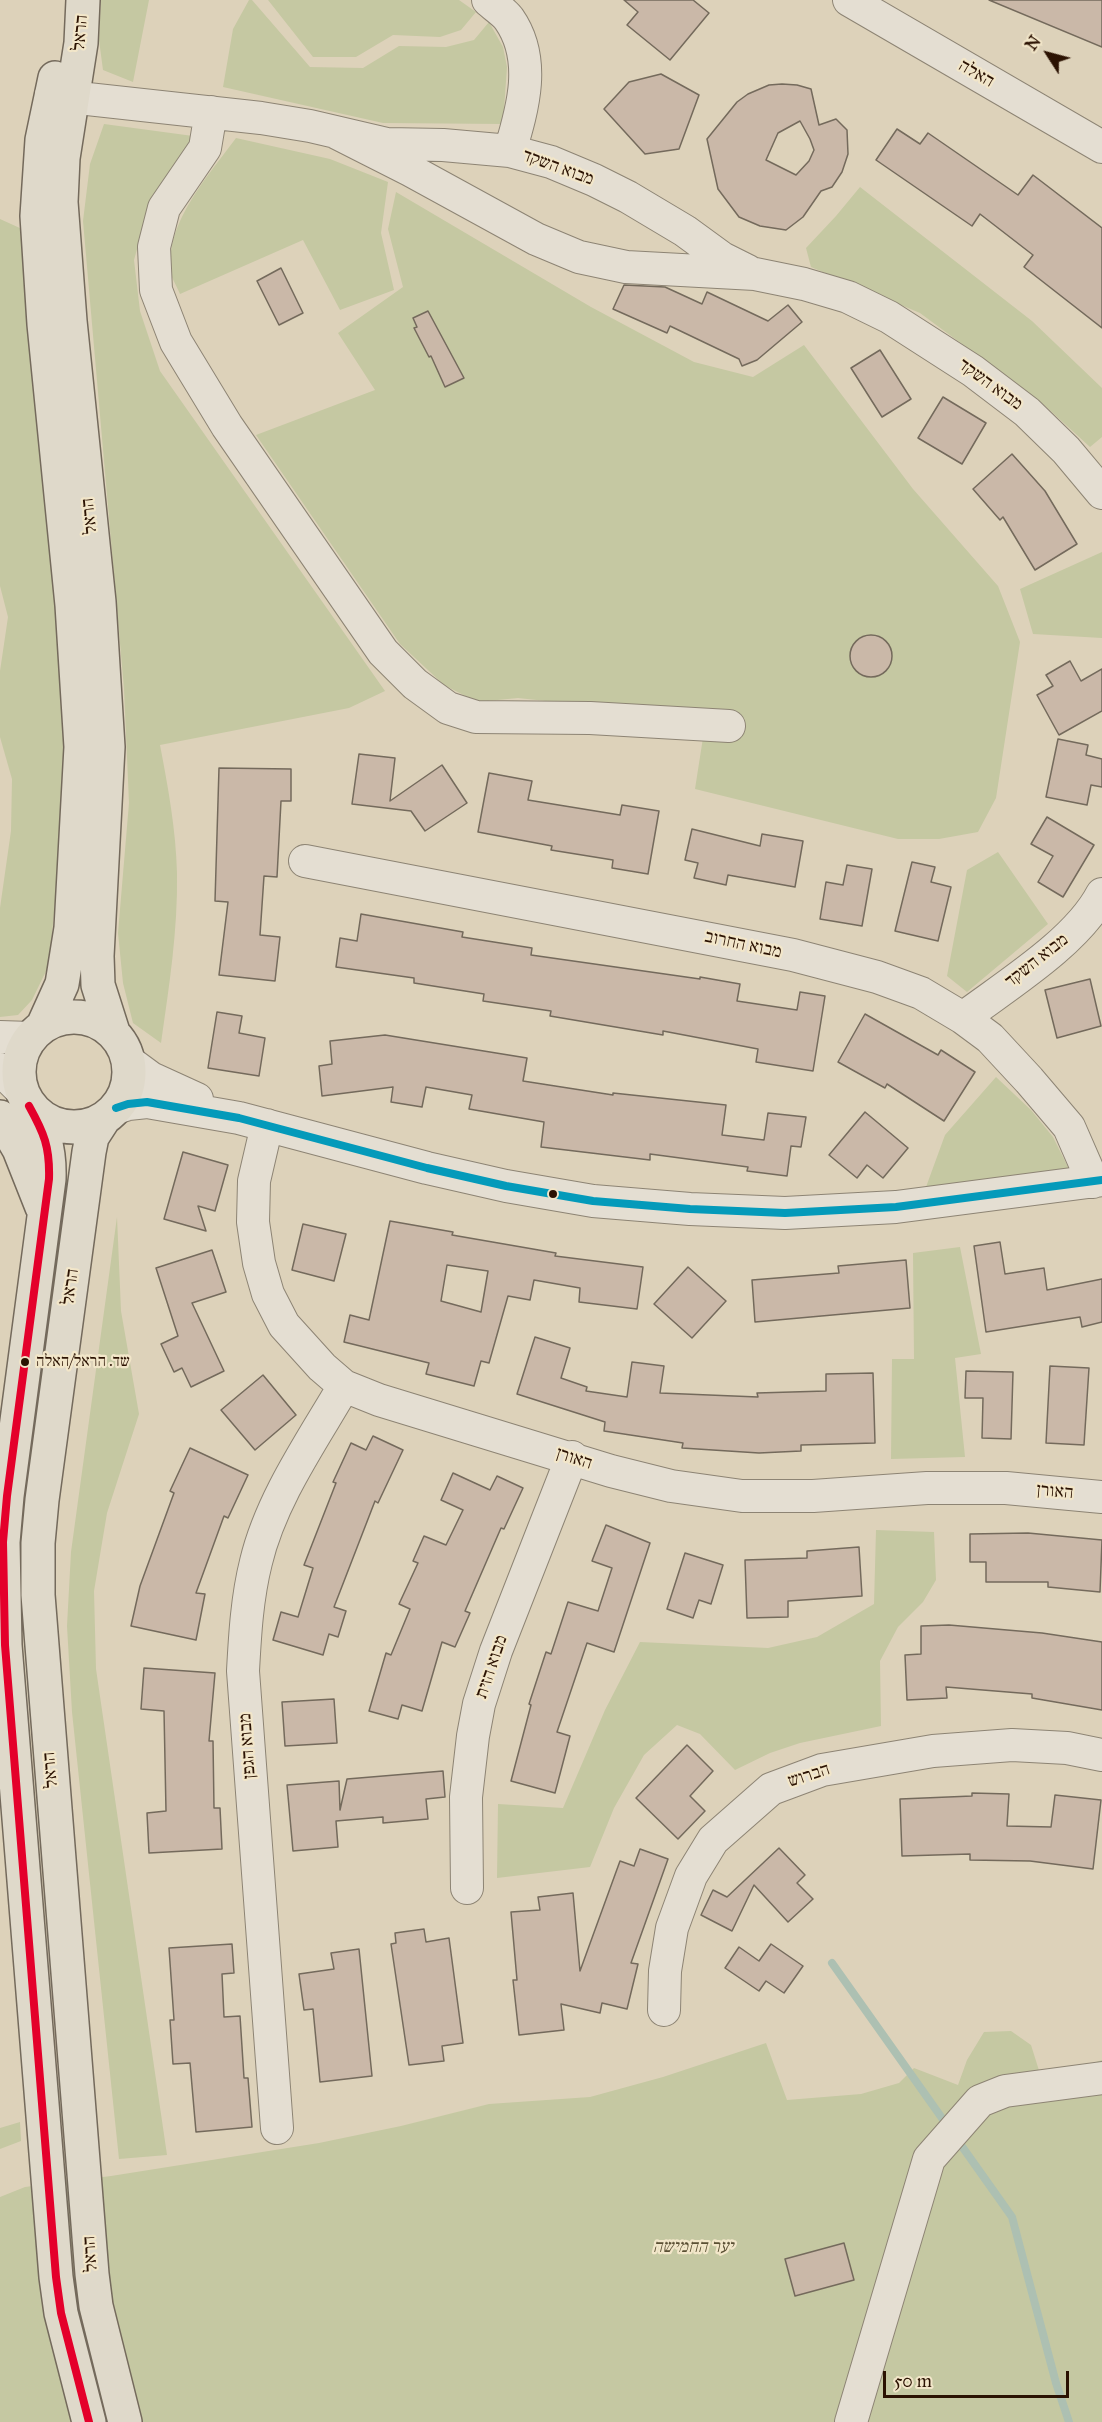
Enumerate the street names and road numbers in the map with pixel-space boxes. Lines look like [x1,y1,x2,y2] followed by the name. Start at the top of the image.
[69,14,93,52] street label: הראל
[954,55,998,93] street label: האלה
[519,145,597,191] street label: מבוא השקד
[954,354,1026,416] street label: מבוא השקד
[77,497,103,535] street label: הראל
[702,926,784,964] street label: מבוא החרוב
[1001,930,1073,992] street label: מבוא השקד
[58,1267,84,1307] street label: הראל
[553,1443,595,1475] street label: האורן
[1036,1480,1074,1504] street label: האורן
[471,1632,513,1702] street label: מבוא הזית
[235,1713,261,1779] street label: מבוא הגפן
[39,1751,63,1789] street label: הראל
[785,1759,833,1793] street label: הברוש
[79,2235,103,2273] street label: הראל

